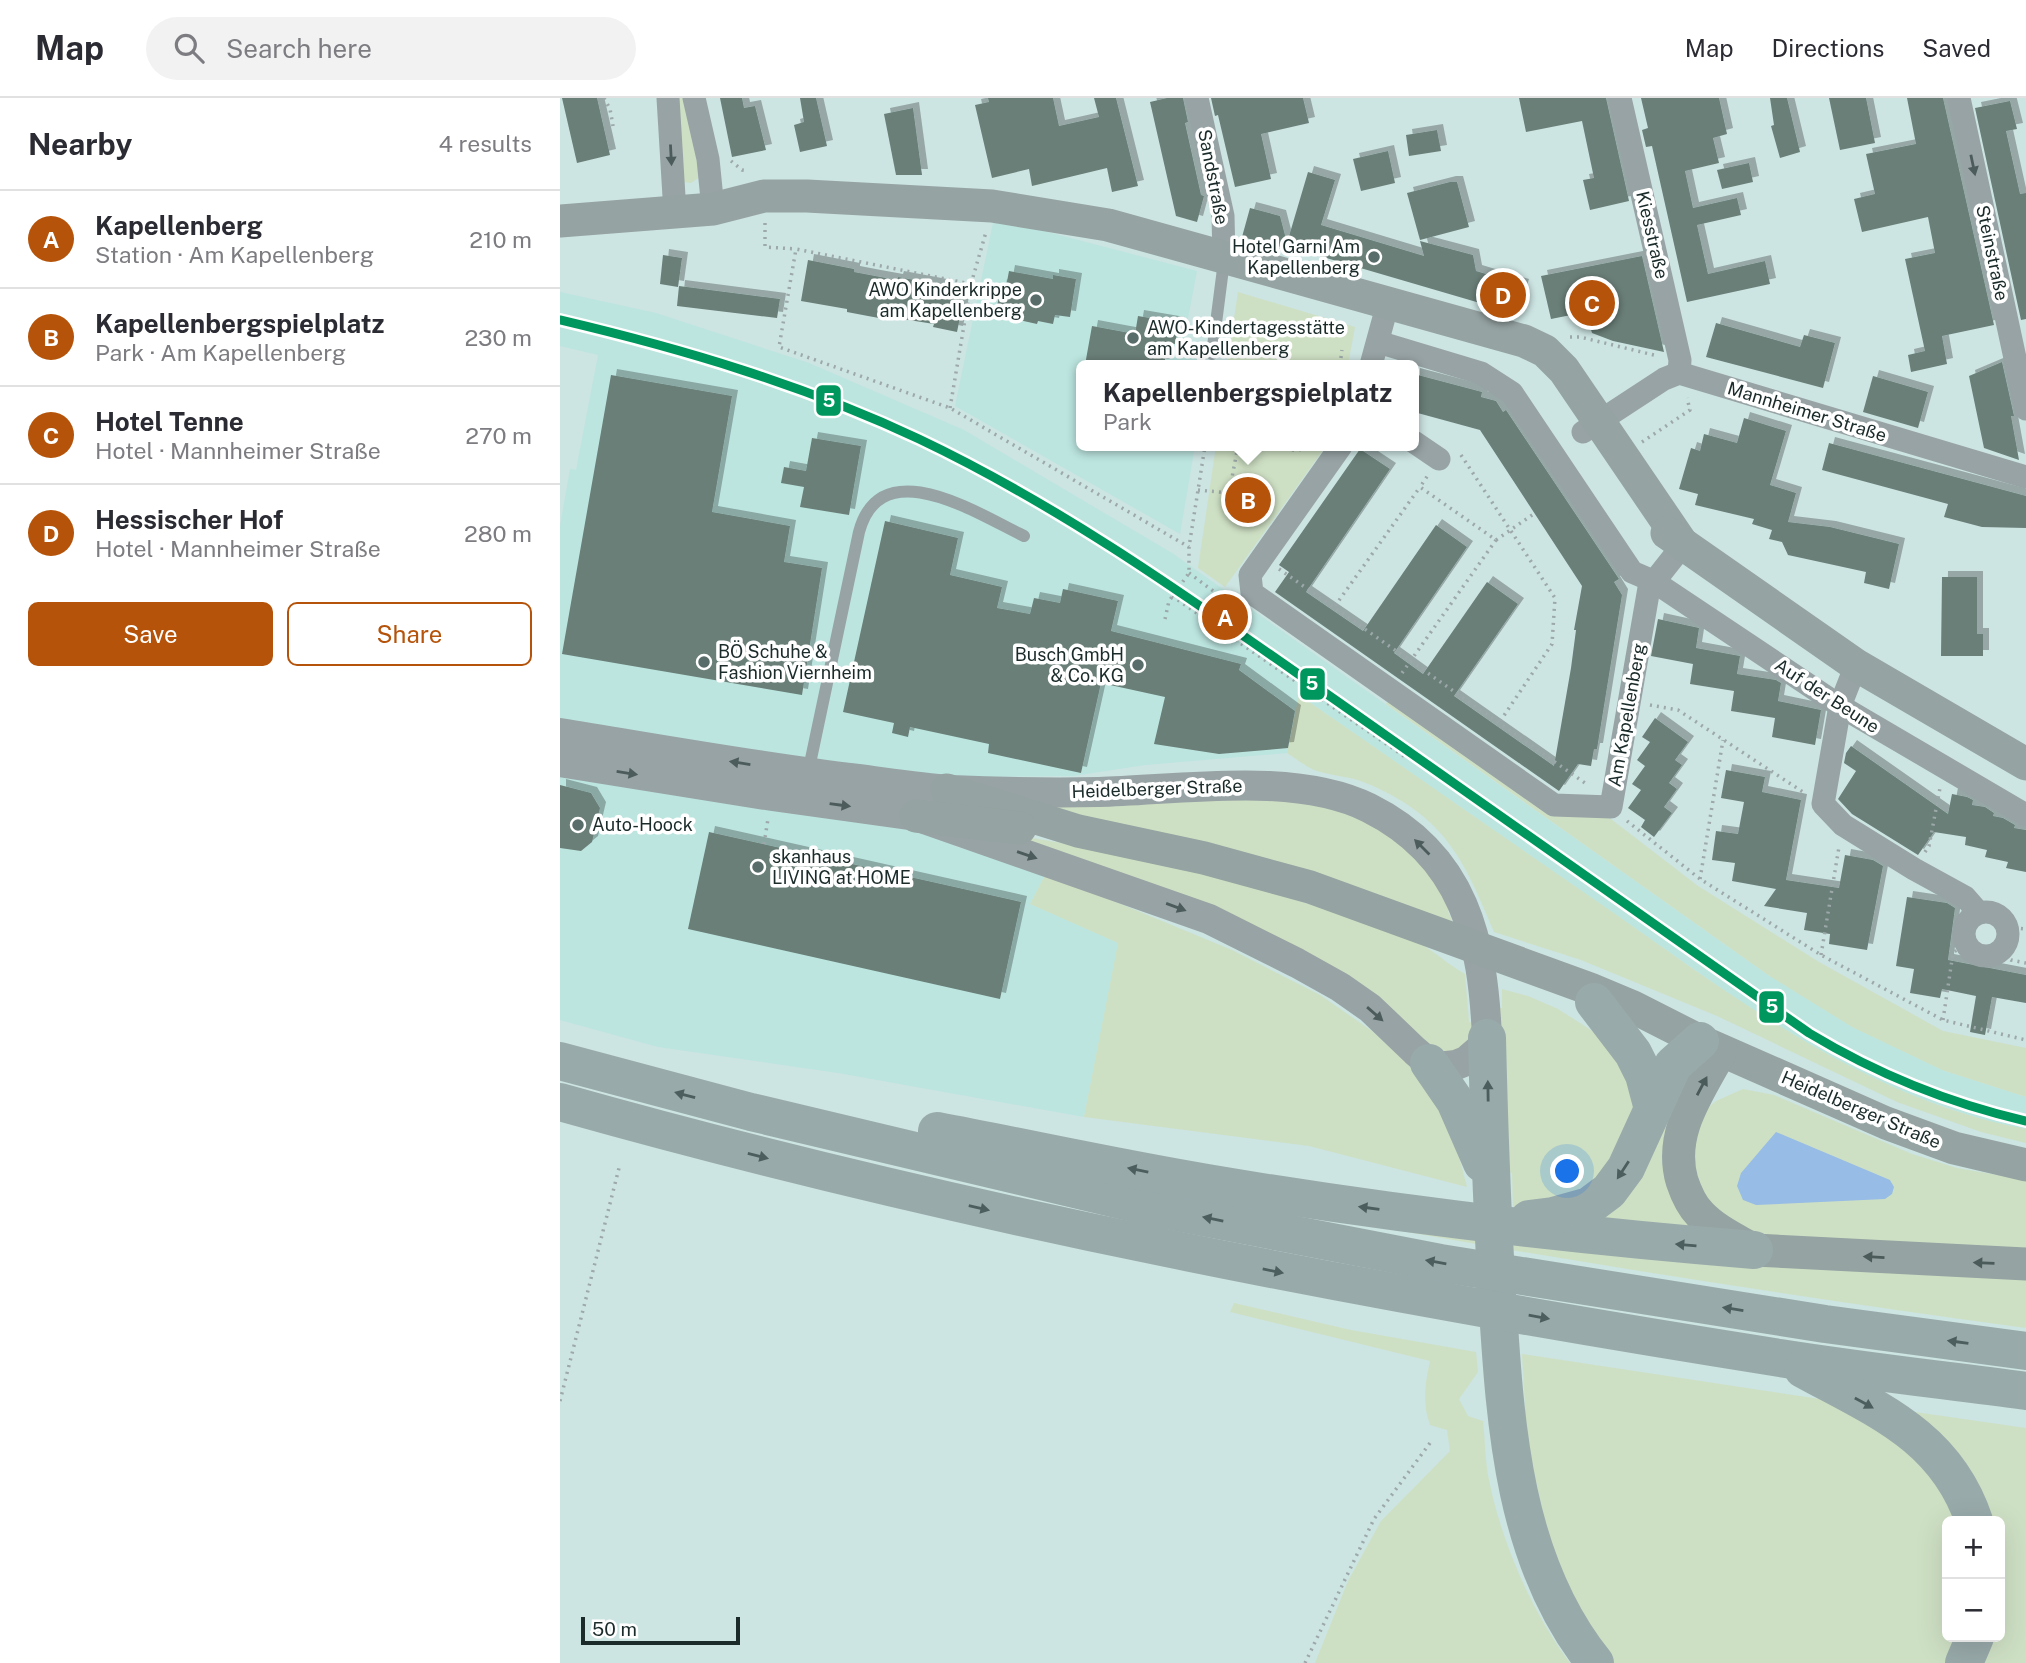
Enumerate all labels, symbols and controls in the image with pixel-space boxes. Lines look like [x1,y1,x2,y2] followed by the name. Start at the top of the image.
[146,17,636,80] search box
[35,29,104,67] text: Map
[170,29,208,67] icon: search
[226,33,372,64] text: Search here
[1685,34,1734,62] text: Map
[1772,34,1884,62] text: Directions
[1922,34,1991,62] text: Saved
[28,126,132,162] text: Nearby
[1194,128,1233,226] street label: Sandstraße
[438,130,532,157] text: 4 results
[665,145,676,167] one-way arrow
[1968,154,1979,176] one-way arrow
[1632,189,1673,281] street label: Kiesstraße
[1972,203,2013,302] street label: Steinstraße
[95,210,263,241] text: Kapellenberg
[43,226,59,253] text: A
[469,226,532,253] text: 210 m
[1232,236,1360,278] place label: Hotel Garni Am Kapellenberg
[95,241,374,268] text: Station · Am Kapellenberg
[1366,249,1382,265] marker: Hotel Garni Am Kapellenberg
[1480,269,1526,321] pin: D
[1569,277,1615,329] pin: C
[868,279,1022,321] place label: AWO Kinderkrippe am Kapellenberg
[1028,292,1044,308] marker: AWO Kinderkrippe am Kapellenberg
[95,308,385,339] text: Kapellenbergspielplatz
[1147,317,1345,359] place label: AWO-Kindertagesstätte am Kapellenberg
[43,324,59,351] text: B
[464,324,532,351] text: 230 m
[1125,330,1141,346] marker: AWO-Kindertagesstätte am Kapellenberg
[95,339,346,366] text: Park · Am Kapellenberg
[1076,360,1419,451] popup
[1103,377,1392,408] text: Kapellenbergspielplatz
[1725,377,1889,446] street label: Mannheimer Straße
[815,384,842,417] line badge: 5
[823,389,835,411] text: 5
[95,406,244,437] text: Hotel Tenne
[1103,408,1152,435] text: Park
[43,422,59,449] text: C
[465,422,532,449] text: 270 m
[95,437,381,464] text: Hotel · Mannheimer Straße
[1225,474,1271,526] pin: B
[95,504,283,535] text: Hessischer Hof
[43,520,59,547] text: D
[464,520,532,547] text: 280 m
[95,535,381,562] text: Hotel · Mannheimer Straße
[1202,591,1248,643] pin: A
[28,602,273,666] button: Save
[287,602,532,666] button: Share
[718,640,872,683] place label: BÖ Schuhe & Fashion Viernheim
[1604,642,1649,788] street label: Am Kapellenberg
[1015,644,1124,686] place label: Busch GmbH & Co. KG
[696,654,712,670] marker: BÖ Schuhe & Fashion Viernheim
[1771,654,1883,737] street label: Auf der Beune
[1130,657,1146,673] marker: Busch GmbH & Co. KG
[1299,667,1326,701] line badge: 5
[1306,672,1318,694] text: 5
[729,757,751,768] one-way arrow
[616,768,638,779] one-way arrow
[1071,775,1243,802] street label: Heidelberger Straße
[829,800,851,811] one-way arrow
[592,814,693,835] place label: Auto-Hoock
[570,817,586,833] marker: Auto-Hoock
[1414,839,1431,856] one-way arrow
[772,846,911,888] place label: skanhaus LIVING at HOME
[1016,849,1037,860] one-way arrow
[750,859,766,875] marker: skanhaus LIVING at HOME
[1165,902,1186,913] one-way arrow
[1758,990,1785,1024] line badge: 5
[1766,995,1778,1017] text: 5
[1367,1006,1384,1021] one-way arrow
[1778,1066,1944,1153] street label: Heidelberger Straße
[1696,1077,1708,1096] one-way arrow
[1483,1079,1494,1101] one-way arrow
[674,1089,695,1099] one-way arrow
[747,1150,769,1161] one-way arrow
[1550,1154,1584,1188] your location
[1617,1160,1630,1180] one-way arrow
[1127,1164,1149,1175] one-way arrow
[1358,1202,1380,1213] one-way arrow
[968,1203,990,1214] one-way arrow
[1202,1213,1224,1224] one-way arrow
[1675,1239,1697,1250] one-way arrow
[1863,1251,1885,1262] one-way arrow
[1425,1256,1447,1267] one-way arrow
[1973,1257,1995,1268] one-way arrow
[1262,1266,1284,1277] one-way arrow
[1722,1304,1744,1315] one-way arrow
[1528,1312,1550,1323] one-way arrow
[1947,1336,1969,1347] one-way arrow
[1854,1397,1874,1409] one-way arrow
[1942,1516,2005,1642] map controls
[1942,1516,2005,1579] button: +
[1942,1579,2005,1642] button: −
[581,1614,740,1646] scale bar
[592,1618,637,1640] text: 50 m

